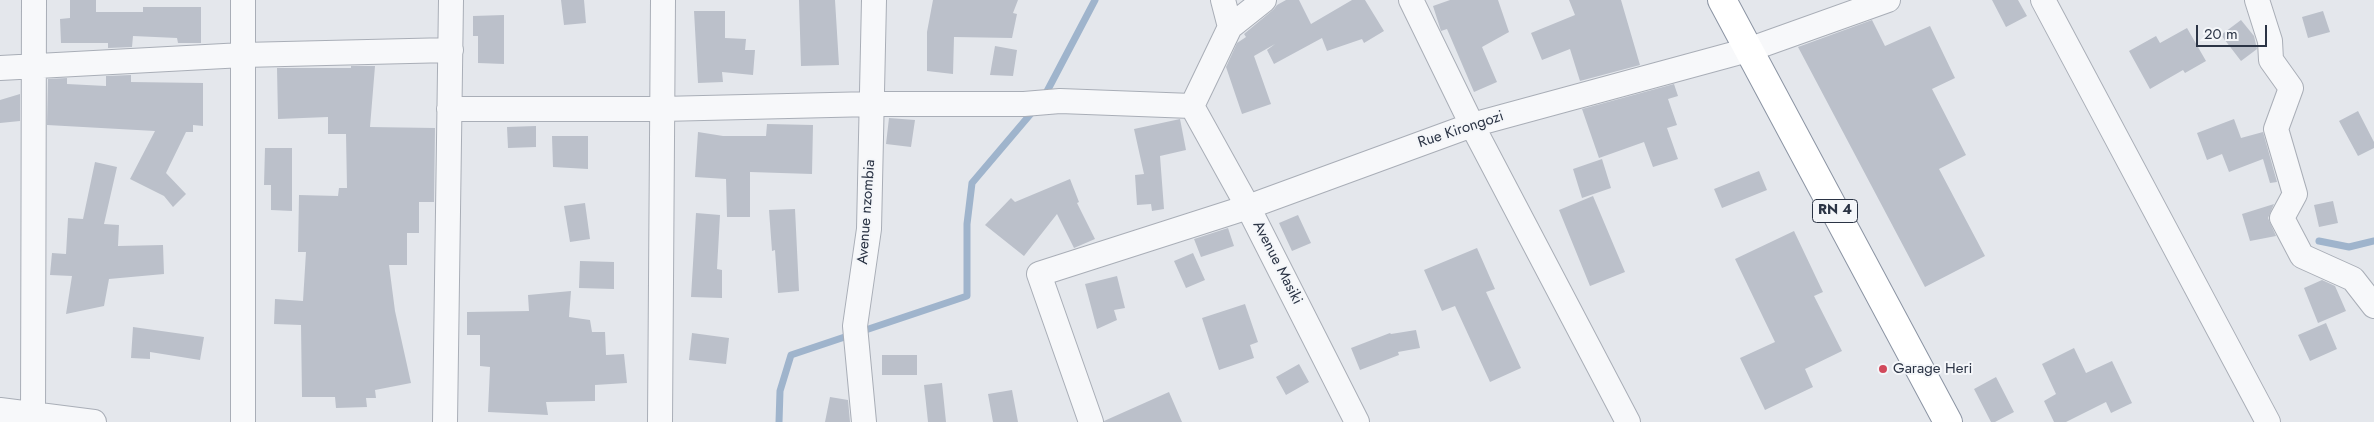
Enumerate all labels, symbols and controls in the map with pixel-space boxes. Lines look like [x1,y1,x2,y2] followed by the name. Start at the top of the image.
[2199,15,2270,47] scale bar
[2204,23,2238,45] text: 20 m
[1416,108,1506,152] street label: Rue Kirongozi
[854,159,880,265] street label: Avenue nzombia
[1812,200,1858,222] road number: RN 4
[1248,218,1306,308] street label: Avenue Masiki
[1893,360,1972,378] place label: Garage Heri
[1877,363,1889,375] marker: Garage Heri

